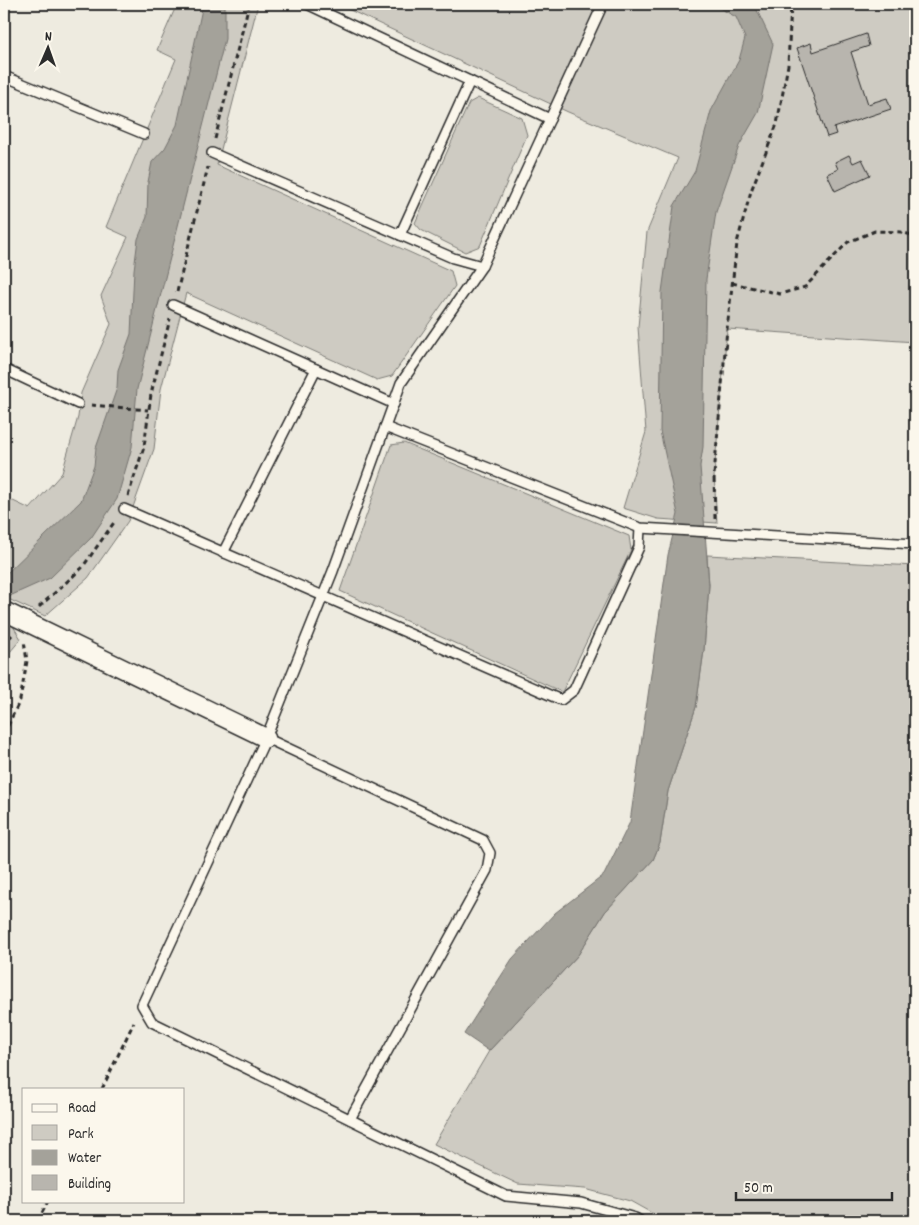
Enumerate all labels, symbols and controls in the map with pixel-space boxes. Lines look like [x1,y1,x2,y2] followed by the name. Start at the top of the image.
[22,22,72,72] north arrow
[45,27,52,47] text: N
[22,1088,185,1202] legend
[68,1098,96,1120] text: Road
[68,1124,94,1146] text: Park
[68,1148,102,1170] text: Water
[736,1170,893,1202] scale bar
[68,1174,111,1196] text: Building
[744,1178,773,1200] text: 50 m

